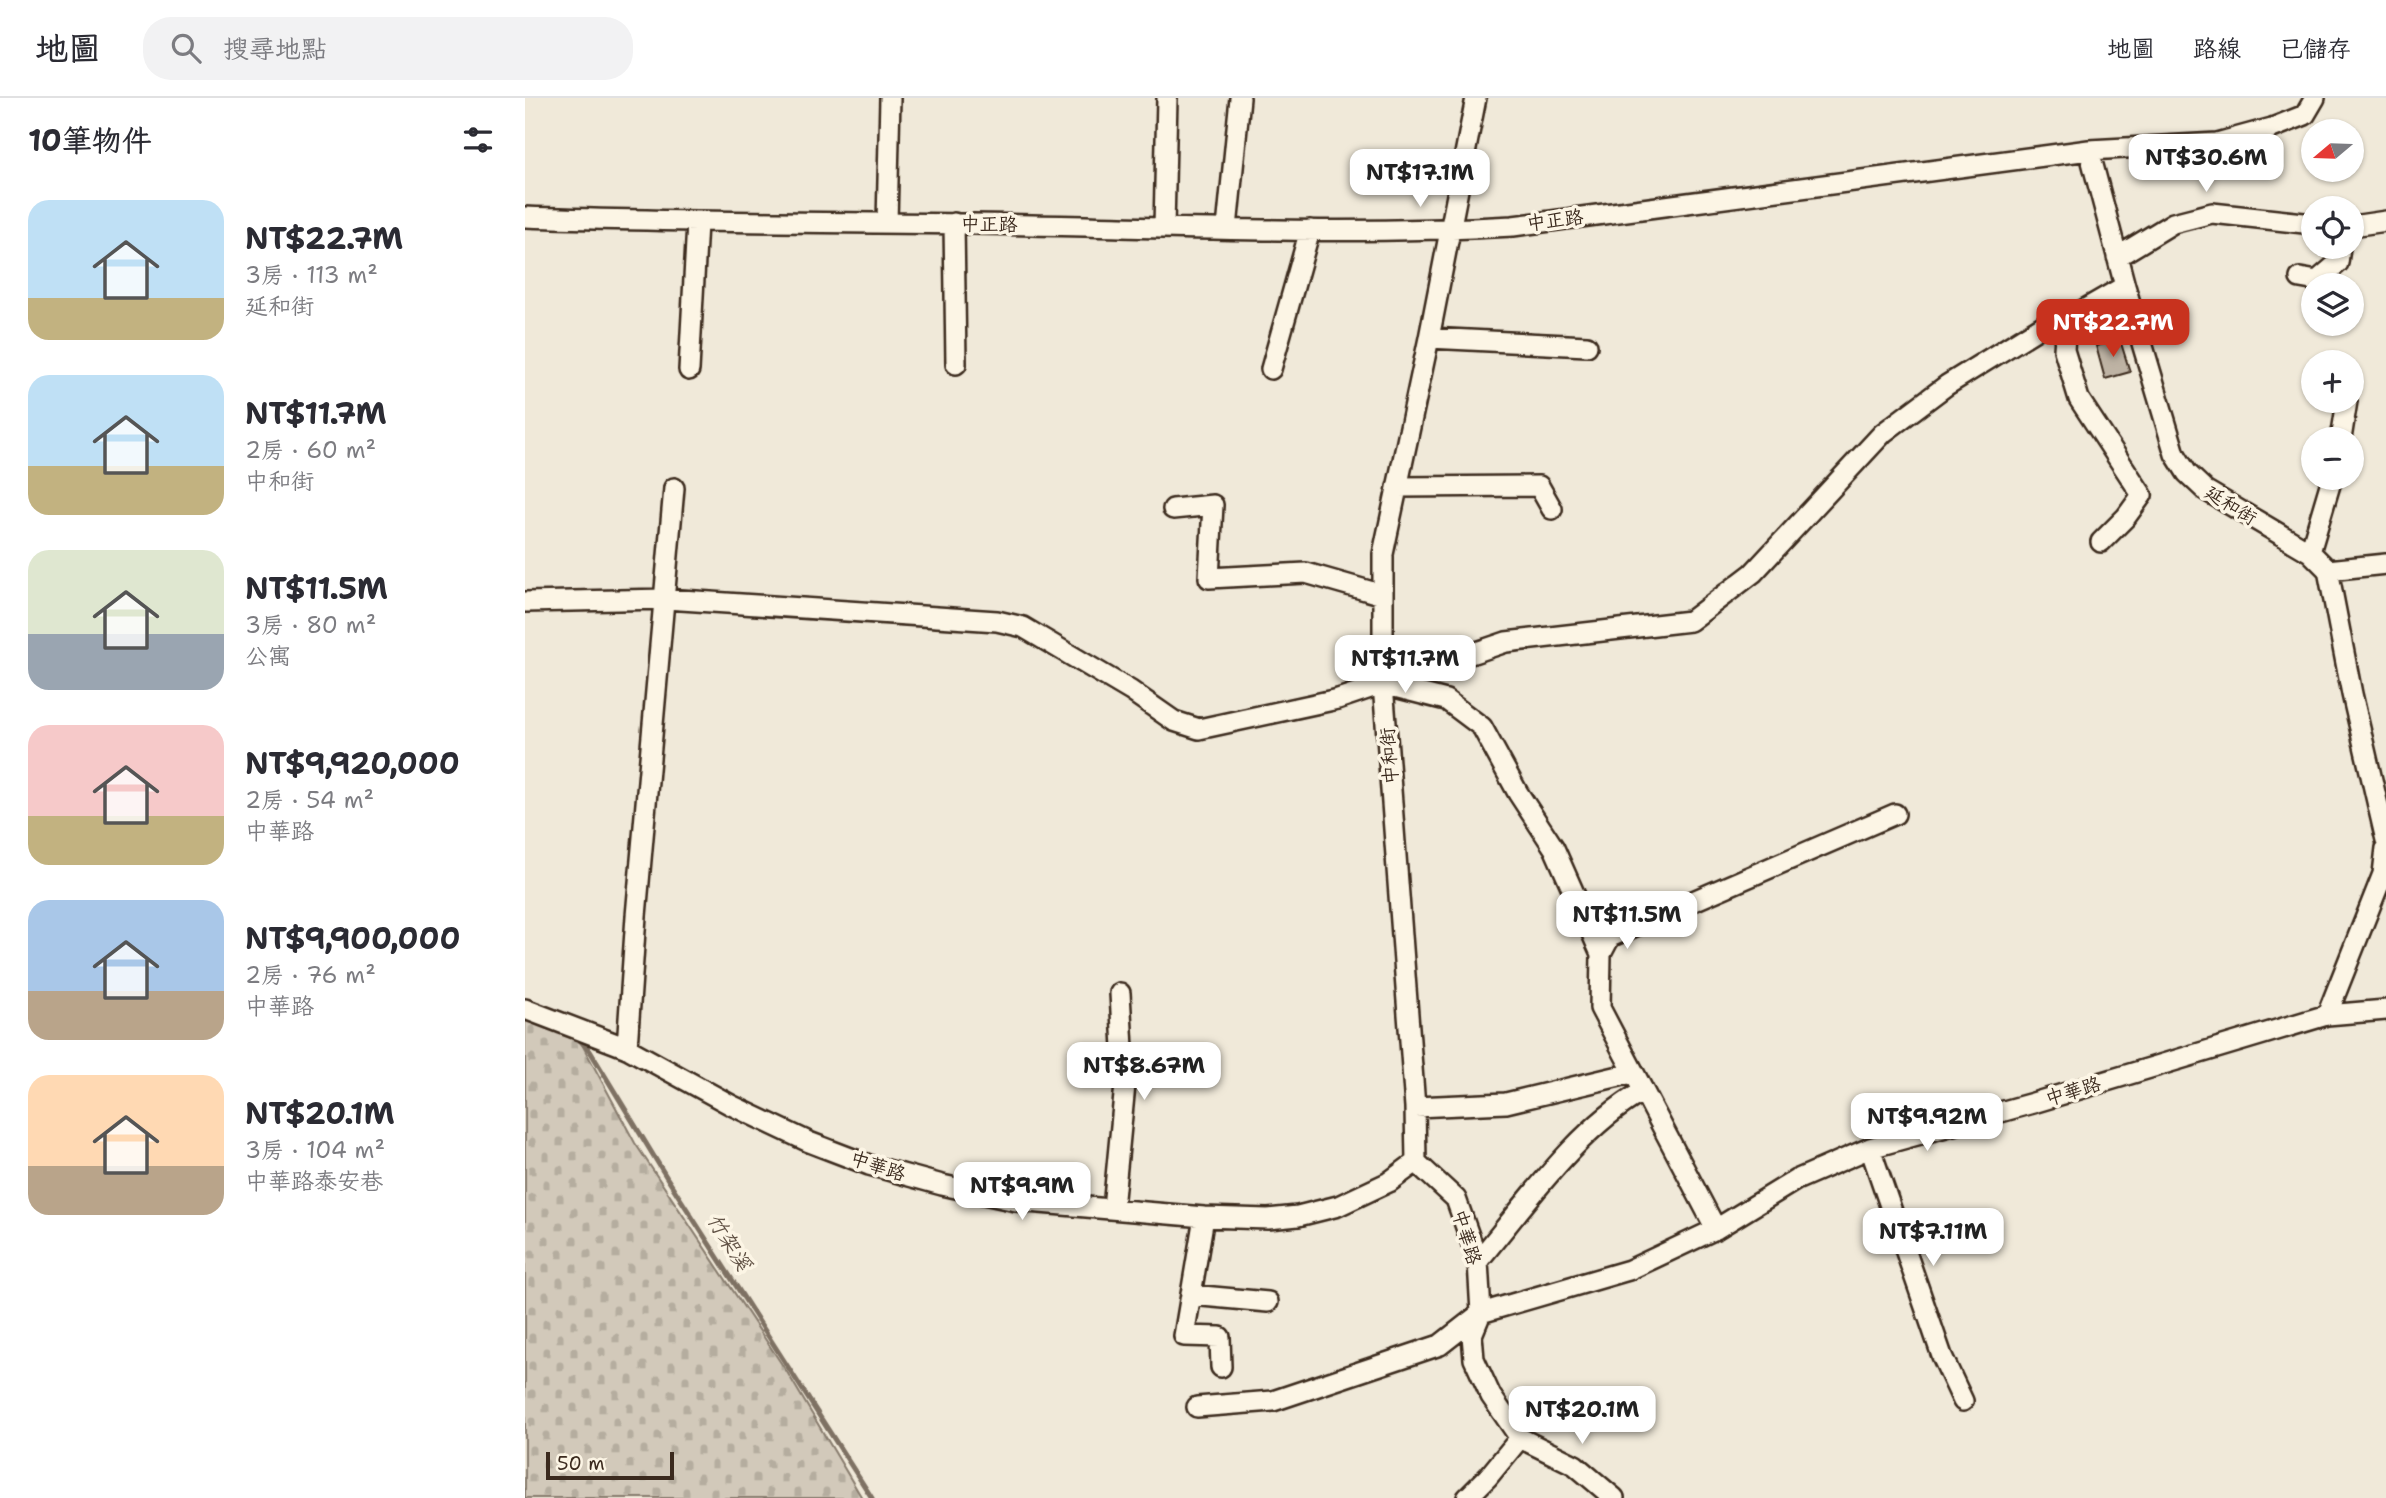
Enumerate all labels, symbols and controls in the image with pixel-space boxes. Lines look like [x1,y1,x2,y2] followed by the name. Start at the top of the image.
[143,17,633,80] search box
[35,26,101,71] text: 地圖
[167,29,205,67] icon: search
[223,31,327,66] text: 搜尋地點
[2107,33,2155,65] text: 地圖
[2193,33,2241,65] text: 路線
[2279,33,2351,65] text: 已儲存
[2301,119,2364,182] north arrow
[2301,119,2364,490] map controls
[28,120,152,161] text: 10筆物件
[459,121,497,159] icon: filters
[2134,134,2278,194] pin: NT$30.6M
[2145,142,2267,172] text: NT$30.6M
[1348,150,1492,209] pin: NT$17.1M
[1366,157,1474,187] text: NT$17.1M
[2301,196,2364,259] button: locate
[1525,204,1585,236] street label: 中正路
[960,211,1018,237] street label: 中正路
[245,218,403,259] text: NT$22.7M
[84,228,168,312] icon: home
[245,260,378,290] text: 3房 · 113 m²
[2301,273,2364,336] button: layers
[245,291,314,321] text: 延和街
[2041,300,2185,359] pin: NT$22.7M
[2052,307,2174,337] text: NT$22.7M
[2301,350,2364,413] button: +
[245,393,387,434] text: NT$11.7M
[84,403,168,487] icon: home
[2301,427,2364,490] button: −
[245,435,376,465] text: 2房 · 60 m²
[245,466,314,496] text: 中和街
[2200,479,2262,531] street label: 延和街
[245,568,388,609] text: NT$11.5M
[84,578,168,662] icon: home
[245,610,376,640] text: 3房 · 80 m²
[1333,636,1477,695] pin: NT$11.7M
[245,641,291,671] text: 公寓
[1351,643,1459,673] text: NT$11.7M
[1375,727,1403,785] street label: 中和街
[245,743,460,784] text: NT$9,920,000
[84,753,168,837] icon: home
[245,785,374,815] text: 2房 · 54 m²
[245,816,314,846] text: 中華路
[1555,892,1699,951] pin: NT$11.5M
[1572,899,1682,929] text: NT$11.5M
[245,918,460,959] text: NT$9,900,000
[84,928,168,1012] icon: home
[245,960,376,990] text: 2房 · 76 m²
[245,991,314,1021] text: 中華路
[1072,1042,1216,1102] pin: NT$8.67M
[1083,1050,1205,1080] text: NT$8.67M
[2042,1071,2104,1111] street label: 中華路
[245,1093,395,1134] text: NT$20.1M
[1855,1094,1999,1153] pin: NT$9.92M
[1867,1101,1987,1131] text: NT$9.92M
[84,1103,168,1187] icon: home
[245,1135,385,1165] text: 3房 · 104 m²
[847,1145,909,1187] street label: 中華路
[957,1162,1087,1222] pin: NT$9.9M
[245,1166,383,1196] text: 中華路泰安巷
[970,1170,1074,1200] text: NT$9.9M
[1447,1206,1487,1268] street label: 中華路
[700,1208,758,1277] water label: 竹架溪
[1861,1208,2005,1268] pin: NT$7.11M
[1879,1216,1987,1246] text: NT$7.11M
[1510,1386,1654,1446] pin: NT$20.1M
[1525,1394,1639,1424] text: NT$20.1M
[546,1449,674,1481] scale bar
[557,1451,605,1476] text: 50 m

